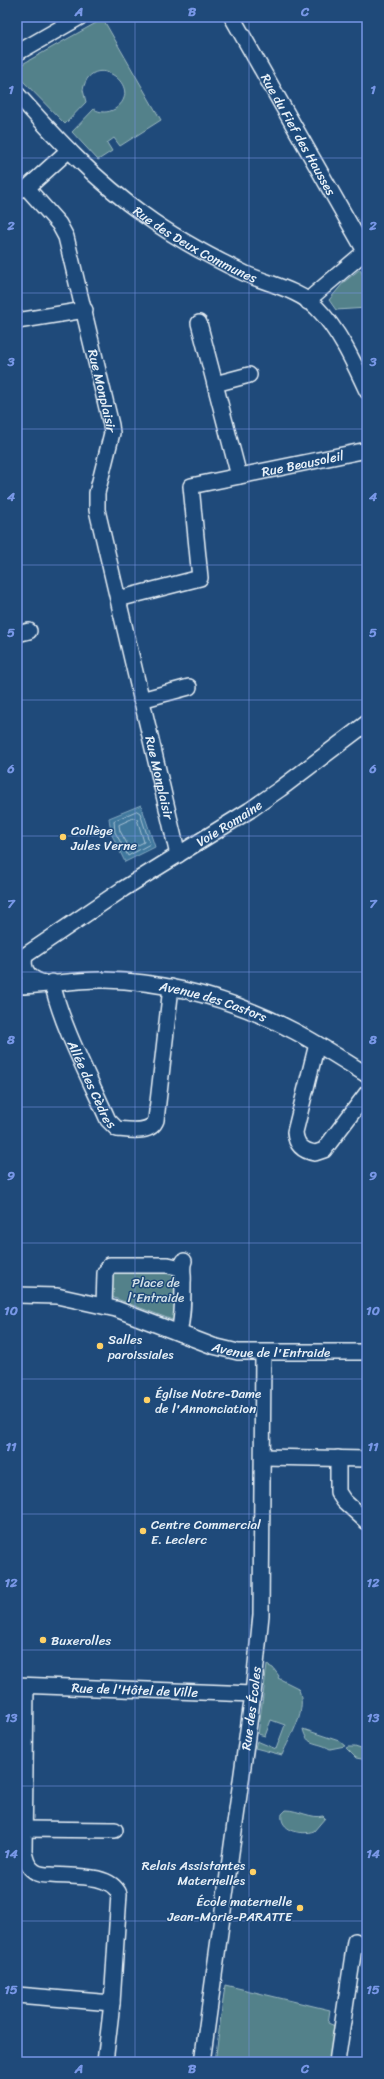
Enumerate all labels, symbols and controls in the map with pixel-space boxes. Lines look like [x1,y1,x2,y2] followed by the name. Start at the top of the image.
[74,0,83,23] text: A
[188,0,197,23] text: B
[300,0,310,23] text: C
[254,69,343,201] street label: Rue du Fief des Hausses
[8,78,14,101] text: 1
[370,78,376,101] text: 1
[128,200,261,290] street label: Rue des Deux Communes
[6,214,15,237] text: 2
[368,214,377,237] text: 2
[81,347,123,434] street label: Rue Monplaisir
[6,350,15,373] text: 3
[368,350,377,373] text: 3
[260,444,346,483] street label: Rue Beausoleil
[6,485,16,508] text: 4
[368,485,378,508] text: 4
[7,621,15,644] text: 5
[369,621,377,644] text: 5
[138,734,180,822] street label: Rue Monplaisir
[6,757,15,780] text: 6
[368,757,377,780] text: 6
[191,794,268,853] street label: Voie Romaine
[70,819,137,857] place label: Collège Jules Verne
[58,832,68,842] marker: Collège Jules Verne
[7,892,16,915] text: 7
[369,892,378,915] text: 7
[157,974,271,1028] street label: Avenue des Castors
[6,1028,15,1051] text: 8
[368,1028,377,1051] text: 8
[61,1036,122,1135] street label: Allée des Cèdres
[7,1164,15,1187] text: 9
[369,1164,377,1187] text: 9
[128,1271,184,1309] park label: Place de l'Entraide
[4,1299,18,1322] text: 10
[366,1299,380,1322] text: 10
[107,1328,174,1366] place label: Salles paroissiales
[209,1335,330,1364] street label: Avenue de l'Entraide
[95,1341,105,1351] marker: Salles paroissiales
[155,1382,261,1420] place label: Église Notre-Dame de l'Annonciation
[142,1395,152,1405] marker: Église Notre-Dame de l'Annonciation
[5,1435,17,1458] text: 11
[367,1435,379,1458] text: 11
[151,1513,261,1551] place label: Centre Commercial E. Leclerc
[138,1526,148,1536] marker: Centre Commercial E. Leclerc
[4,1571,18,1594] text: 12
[366,1571,380,1594] text: 12
[51,1629,111,1652] place label: Buxerolles
[38,1635,48,1645] marker: Buxerolles
[234,1665,268,1752] street label: Rue des Écoles
[71,1676,199,1704] street label: Rue de l'Hôtel de Ville
[5,1706,18,1729] text: 13
[367,1706,380,1729] text: 13
[4,1842,19,1865] text: 14
[366,1842,381,1865] text: 14
[142,1854,246,1892] place label: Relais Assistantes Maternelles
[248,1867,258,1877] marker: Relais Assistantes Maternelles
[166,1890,293,1928] place label: École maternelle Jean-Marie-PARATTE
[295,1903,305,1913] marker: École maternelle Jean-Marie-PARATTE
[4,1978,18,2001] text: 15
[366,1978,380,2001] text: 15
[74,2057,83,2079] text: A
[188,2057,197,2079] text: B
[300,2057,310,2079] text: C

